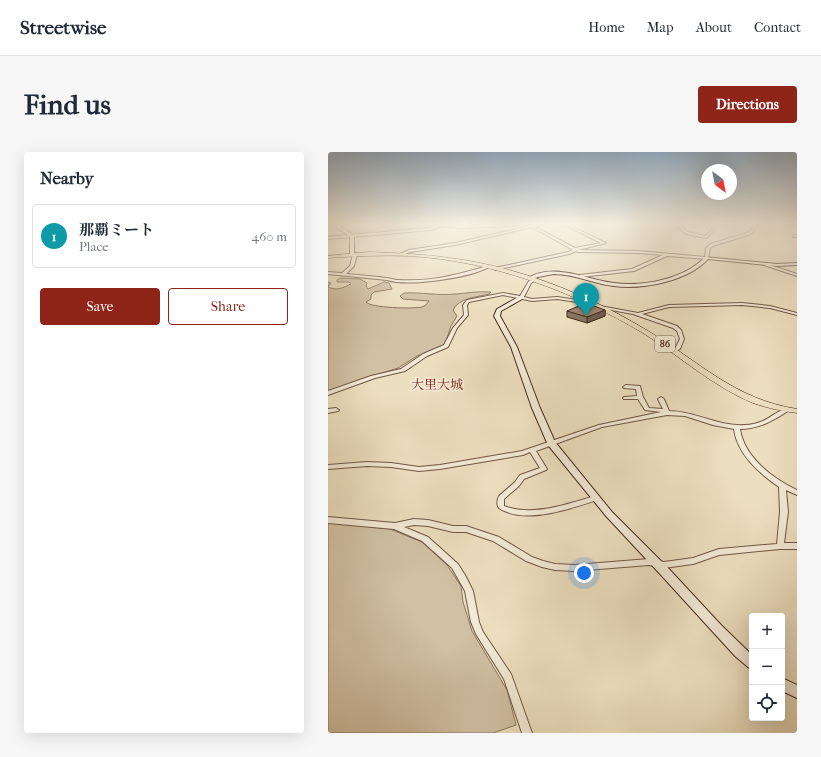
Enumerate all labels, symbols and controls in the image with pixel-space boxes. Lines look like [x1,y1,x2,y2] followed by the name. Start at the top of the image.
[20,17,106,39] text: Streetwise
[588,19,625,36] text: Home
[647,19,674,36] text: Map
[696,19,732,36] text: About
[754,19,801,36] text: Contact
[698,86,797,123] button: Directions
[24,88,111,121] text: Find us
[701,164,737,200] north arrow
[40,168,94,188] text: Nearby
[79,221,154,239] text: 那覇ミート
[52,229,56,244] text: 1
[252,229,287,244] text: 460 m
[79,239,109,254] text: Place
[573,283,599,316] pin: 1
[40,288,160,325] button: Save
[168,288,288,325] button: Share
[655,336,675,352] road number: 86
[411,377,463,392] district label: 大里大城
[574,563,594,583] your location
[749,613,785,721] map controls
[749,613,785,649] button: +
[749,649,785,685] button: −
[749,685,785,721] button: locate

